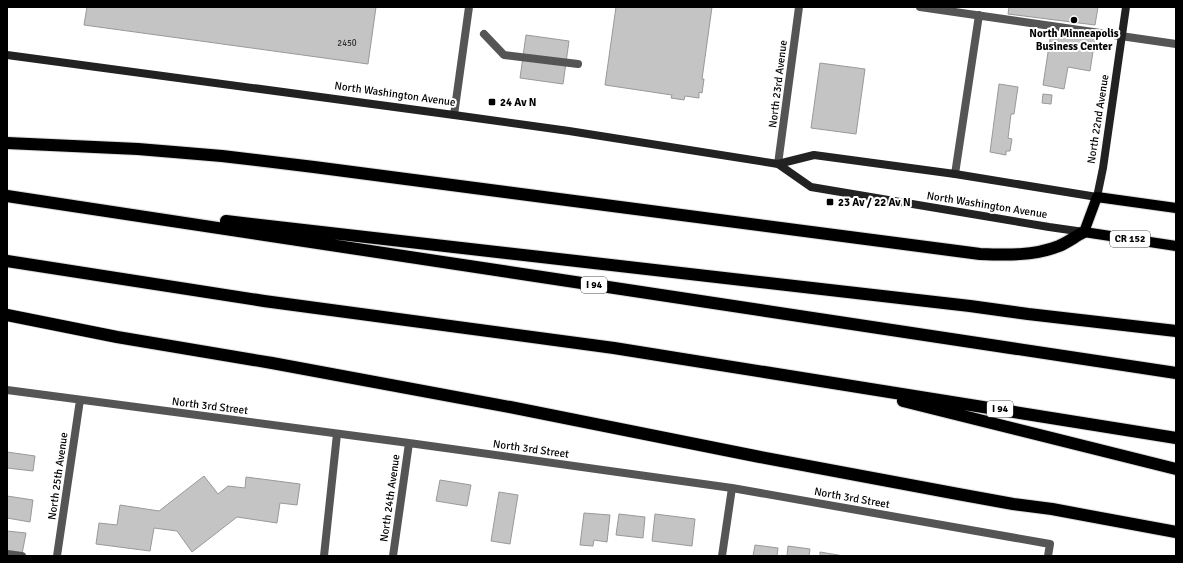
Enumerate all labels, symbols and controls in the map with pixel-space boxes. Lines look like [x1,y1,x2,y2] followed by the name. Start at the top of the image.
[1069,15,1079,25] marker: North Minneapolis Business Center
[1029,27,1119,53] place label: North Minneapolis Business Center
[337,38,357,49] house number: 2450
[766,39,790,129] street label: North 23rd Avenue
[1085,73,1111,165] street label: North 22nd Avenue
[334,79,456,109] street label: North Washington Avenue
[500,96,536,109] place label: 24 Av N
[487,97,497,107] marker: 24 Av N
[926,189,1048,221] street label: North Washington Avenue
[838,196,911,209] place label: 23 Av / 22 Av N
[825,197,835,207] marker: 23 Av / 22 Av N
[1110,231,1150,247] road number: CR 152
[581,277,607,293] road number: I 94
[171,395,249,417] street label: North 3rd Street
[987,401,1013,417] road number: I 94
[45,431,71,521] street label: North 25th Avenue
[492,437,570,461] street label: North 3rd Street
[377,453,403,543] street label: North 24th Avenue
[813,485,891,511] street label: North 3rd Street

